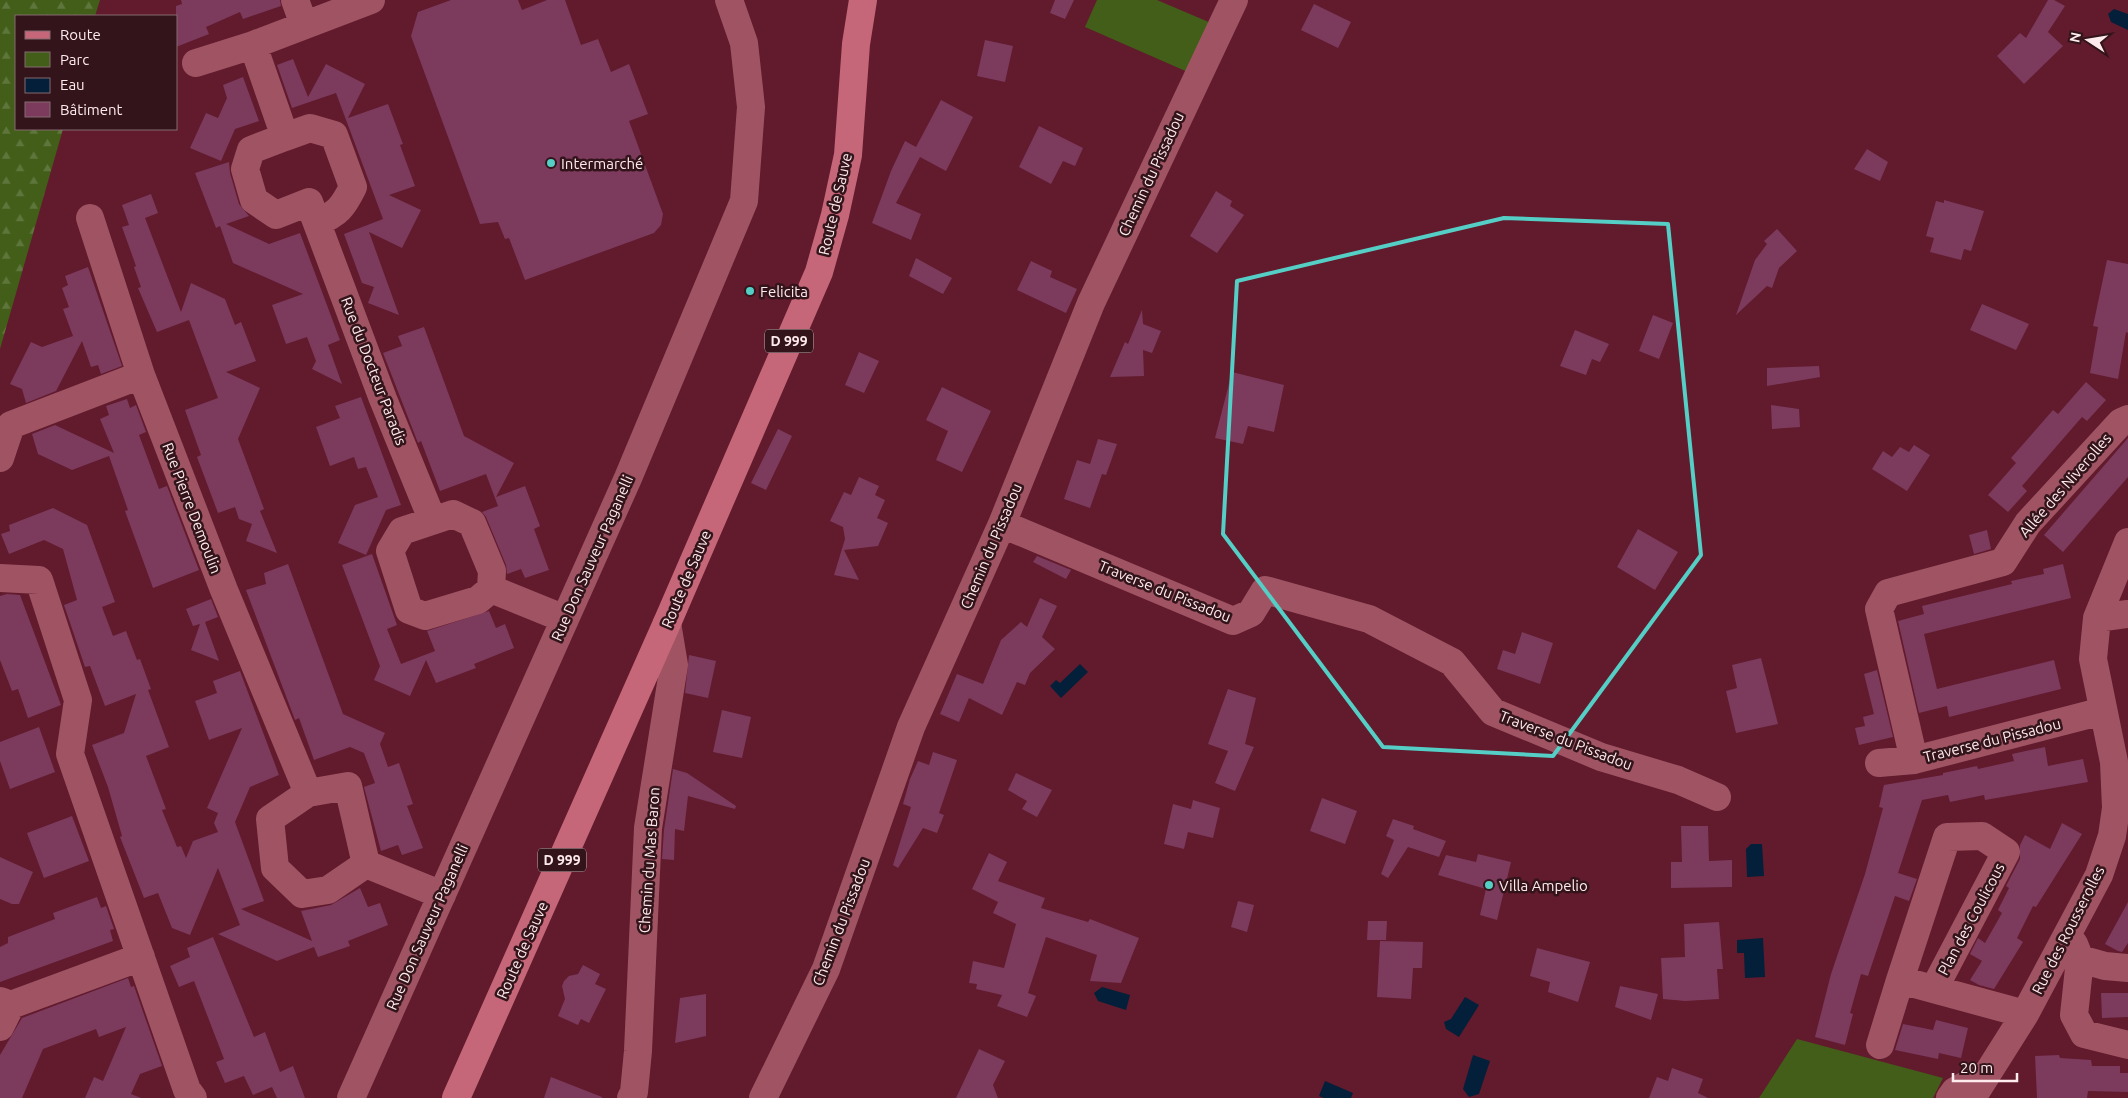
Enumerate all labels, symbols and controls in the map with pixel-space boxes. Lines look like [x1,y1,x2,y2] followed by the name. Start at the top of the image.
[15,15,178,130] legend
[2063,15,2113,65] north arrow
[60,26,101,43] text: Route
[2066,31,2084,44] text: N
[60,51,89,68] text: Parc
[60,76,85,93] text: Eau
[60,101,123,118] text: Bâtiment
[1115,109,1187,239] street label: Chemin du Pissadou
[815,151,855,257] street label: Route de Sauve
[561,155,643,172] place label: Intermarché
[545,157,557,169] marker: Intermarché
[760,283,808,300] place label: Felicita
[744,285,756,297] marker: Felicita
[338,294,410,448] street label: Rue du Docteur Paradis
[765,330,813,352] road number: D 999
[2015,430,2115,540] street label: Allée des Niverolles
[159,440,225,576] street label: Rue Pierre Demoulin
[548,473,636,643] street label: Rue Don Sauveur Paganelli
[957,481,1025,611] street label: Chemin du Pissadou
[658,528,714,630] street label: Route de Sauve
[1096,557,1234,625] street label: Traverse du Pissadou
[1497,707,1635,773] street label: Traverse du Pissadou
[1922,715,2062,765] street label: Traverse du Pissadou
[635,786,663,934] street label: Chemin du Mas Baron
[383,842,471,1012] street label: Rue Don Sauveur Paganelli
[538,848,586,872] road number: D 999
[809,856,873,988] street label: Chemin du Pissadou
[1934,860,2008,978] street label: Plan des Coulicous
[2028,863,2108,997] street label: Rue des Rousserolles
[1499,877,1588,894] place label: Villa Ampelio
[1483,879,1495,891] marker: Villa Ampelio
[493,899,551,1001] street label: Route de Sauve
[1953,1050,2017,1082] scale bar
[1960,1059,1993,1076] text: 20 m

